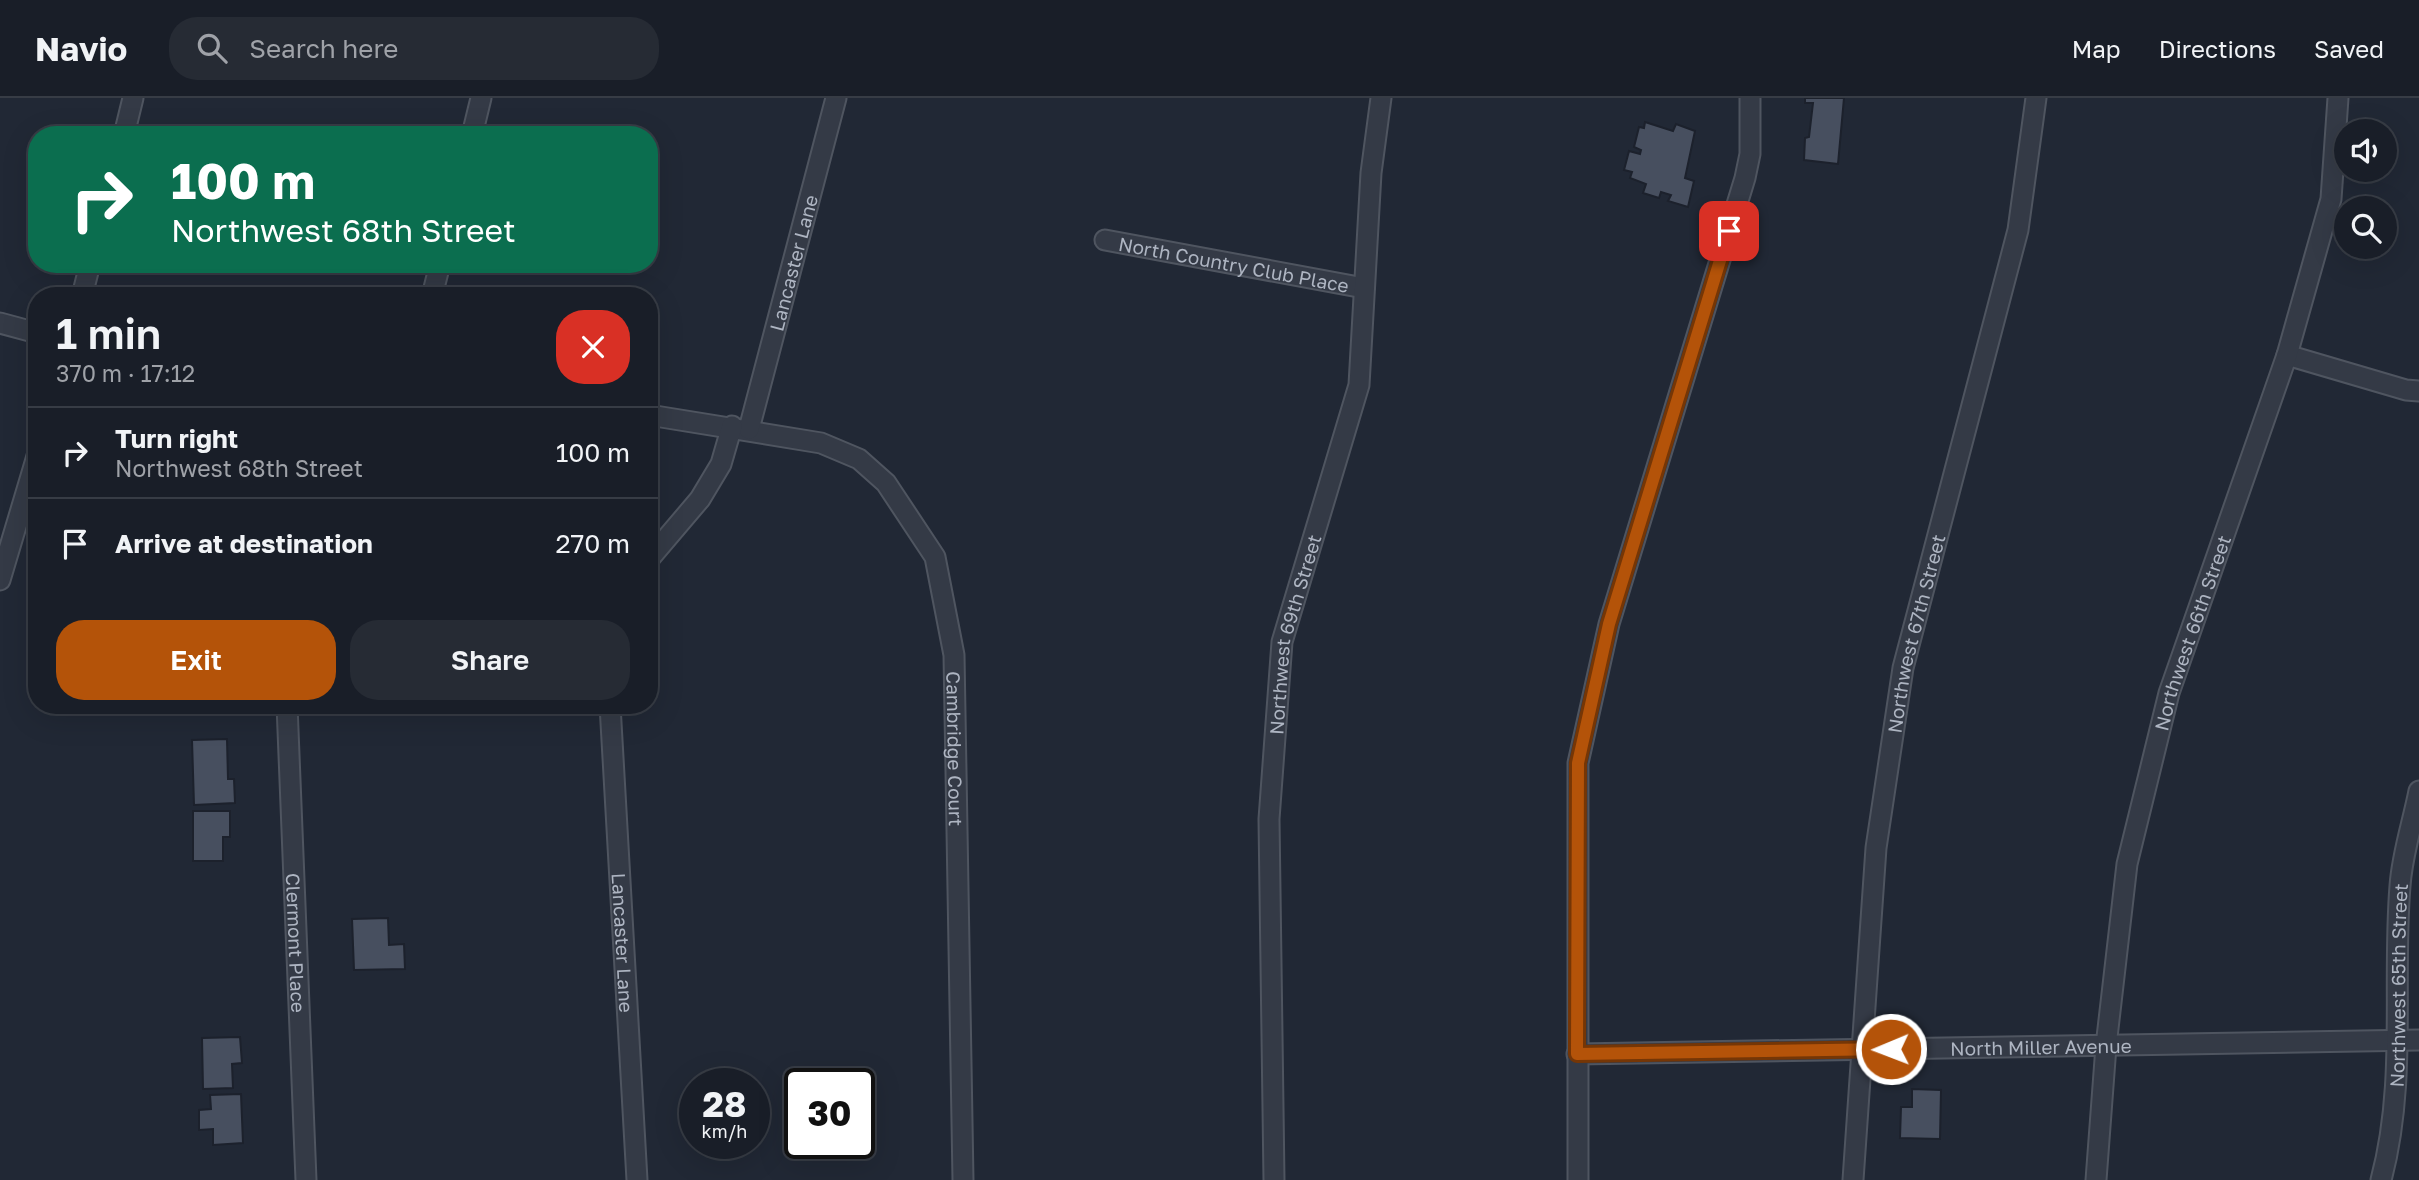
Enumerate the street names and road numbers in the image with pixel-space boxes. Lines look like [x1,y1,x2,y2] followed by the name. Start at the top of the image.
[764,192,822,333] street label: Lancaster Lane
[1117,231,1351,296] street label: North Country Club Place
[1264,532,1325,736] street label: Northwest 69th Street
[1882,532,1949,734] street label: Northwest 67th Street
[2149,532,2235,733] street label: Northwest 66th Street
[943,671,968,827] street label: Cambridge Court
[282,872,311,1013] street label: Clermont Place
[608,872,639,1013] street label: Lancaster Lane
[2384,882,2412,1088] street label: Northwest 65th Street
[1950,1033,2132,1059] street label: North Miller Avenue

